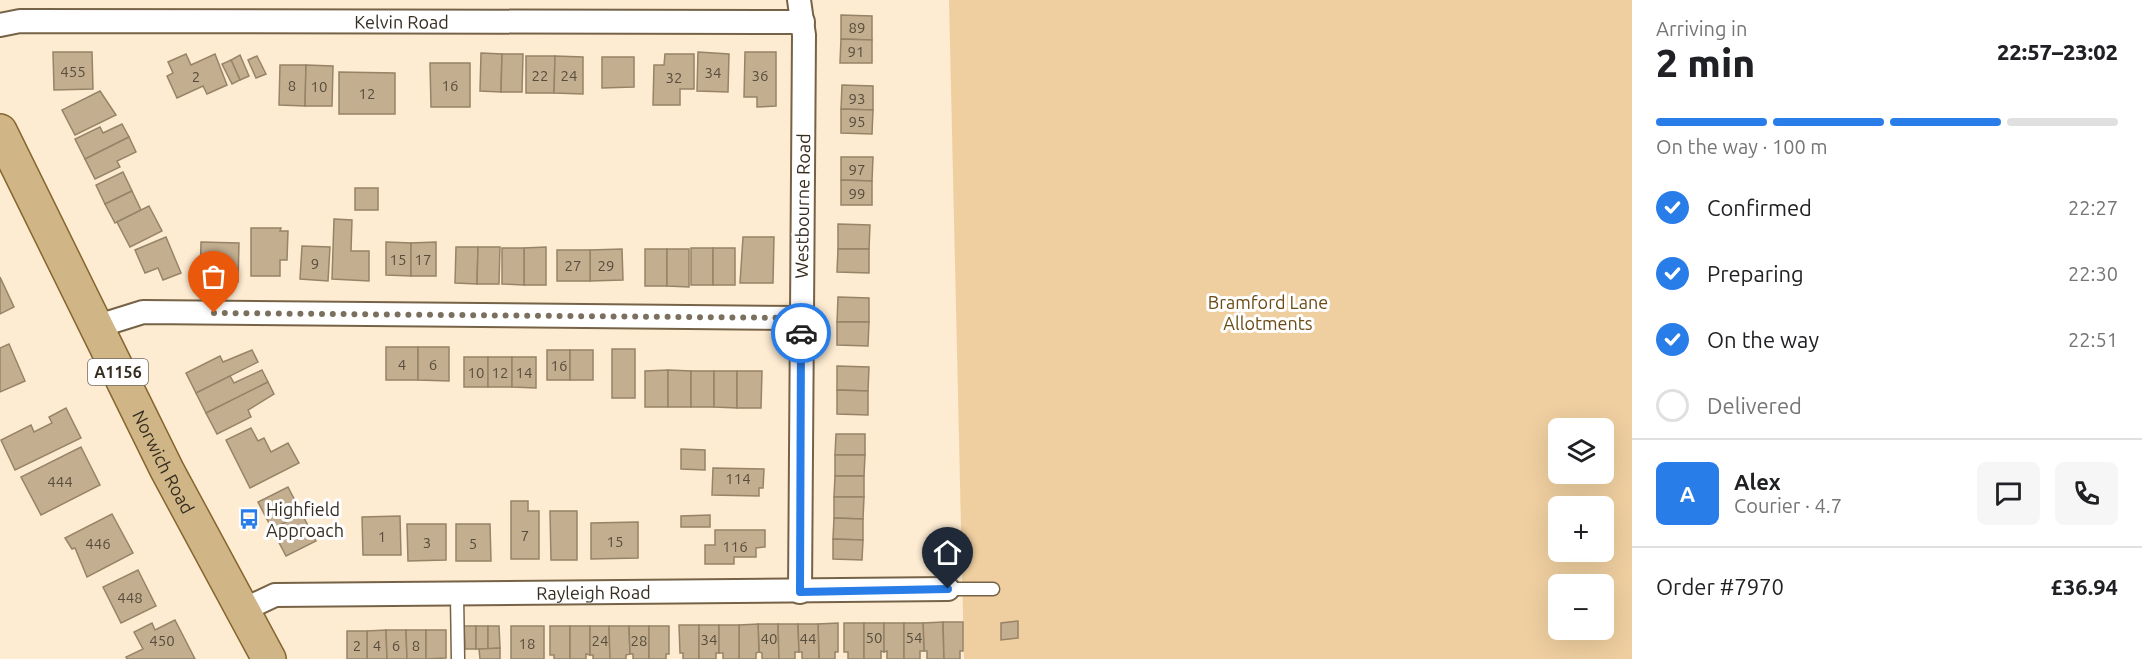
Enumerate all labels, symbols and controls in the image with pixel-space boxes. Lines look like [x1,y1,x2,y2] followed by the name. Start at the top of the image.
[354,11,449,32] street label: Kelvin Road
[1656,17,1747,40] text: Arriving in
[849,19,865,36] house number: 89
[1997,39,2118,64] text: 22:57–23:02
[1656,41,1755,84] text: 2 min
[848,43,864,60] house number: 91
[60,63,86,80] house number: 455
[705,64,721,81] house number: 34
[532,67,548,84] house number: 22
[561,67,577,84] house number: 24
[752,67,768,84] house number: 36
[192,68,200,85] house number: 2
[666,69,682,86] house number: 32
[288,77,296,94] house number: 8
[442,77,458,94] house number: 16
[311,78,327,95] house number: 10
[359,85,375,102] house number: 12
[849,90,865,107] house number: 93
[849,113,865,130] house number: 95
[791,133,813,279] street label: Westbourne Road
[1656,135,1828,158] text: On the way · 100 m
[849,161,865,178] house number: 97
[849,185,865,202] house number: 99
[1656,191,1689,224] icon: check
[1707,195,1812,220] text: Confirmed
[2068,196,2118,219] text: 22:27
[188,251,239,313] pin
[390,251,406,268] house number: 15
[415,251,431,268] house number: 17
[311,255,319,272] house number: 9
[565,257,581,274] house number: 27
[598,257,614,274] house number: 29
[1656,257,1689,290] icon: check
[197,260,230,293] icon: bag
[1707,261,1804,286] text: Preparing
[2068,262,2118,285] text: 22:30
[1208,292,1328,333] park label: Bramford Lane Allotments
[771,303,831,363] courier
[785,317,818,350] icon: car
[1656,323,1689,356] icon: check
[1707,327,1819,352] text: On the way
[2068,328,2118,351] text: 22:51
[398,356,406,373] house number: 4
[429,356,437,373] house number: 6
[551,357,567,374] house number: 16
[88,359,148,385] road number: A1156
[468,364,484,381] house number: 10
[492,364,508,381] house number: 12
[516,364,532,381] house number: 14
[1707,393,1802,418] text: Delivered
[129,407,198,517] street label: Norwich Road
[1548,418,1614,640] map controls
[1548,418,1614,484] button: layers
[1977,462,2040,525] button: chat
[2055,462,2118,525] button: phone
[1734,469,1781,494] text: Alex
[725,470,751,487] house number: 114
[47,473,73,490] house number: 444
[1680,481,1695,506] text: A
[1734,494,1842,517] text: Courier · 4.7
[1548,496,1614,562] button: +
[266,499,344,540] place label: Highfield Approach
[237,507,261,531] bus stop icon: Highfield Approach
[521,527,529,544] house number: 7
[922,527,973,589] pin
[378,528,386,545] house number: 1
[607,533,623,550] house number: 15
[423,534,431,551] house number: 3
[85,535,111,552] house number: 446
[469,535,477,552] house number: 5
[931,536,964,569] icon: home
[722,538,748,555] house number: 116
[1548,574,1614,640] button: −
[1656,574,1784,599] text: Order #7970
[2051,574,2118,599] text: £36.94
[536,582,651,603] street label: Rayleigh Road
[117,589,143,606] house number: 448
[866,629,882,646] house number: 50
[906,629,922,646] house number: 54
[761,630,777,647] house number: 40
[800,630,816,647] house number: 44
[701,631,717,648] house number: 34
[149,632,175,649] house number: 450
[592,632,608,649] house number: 24
[631,632,647,649] house number: 28
[519,635,535,652] house number: 18
[353,637,361,654] house number: 2
[373,637,381,654] house number: 4
[392,637,400,654] house number: 6
[412,637,420,654] house number: 8

